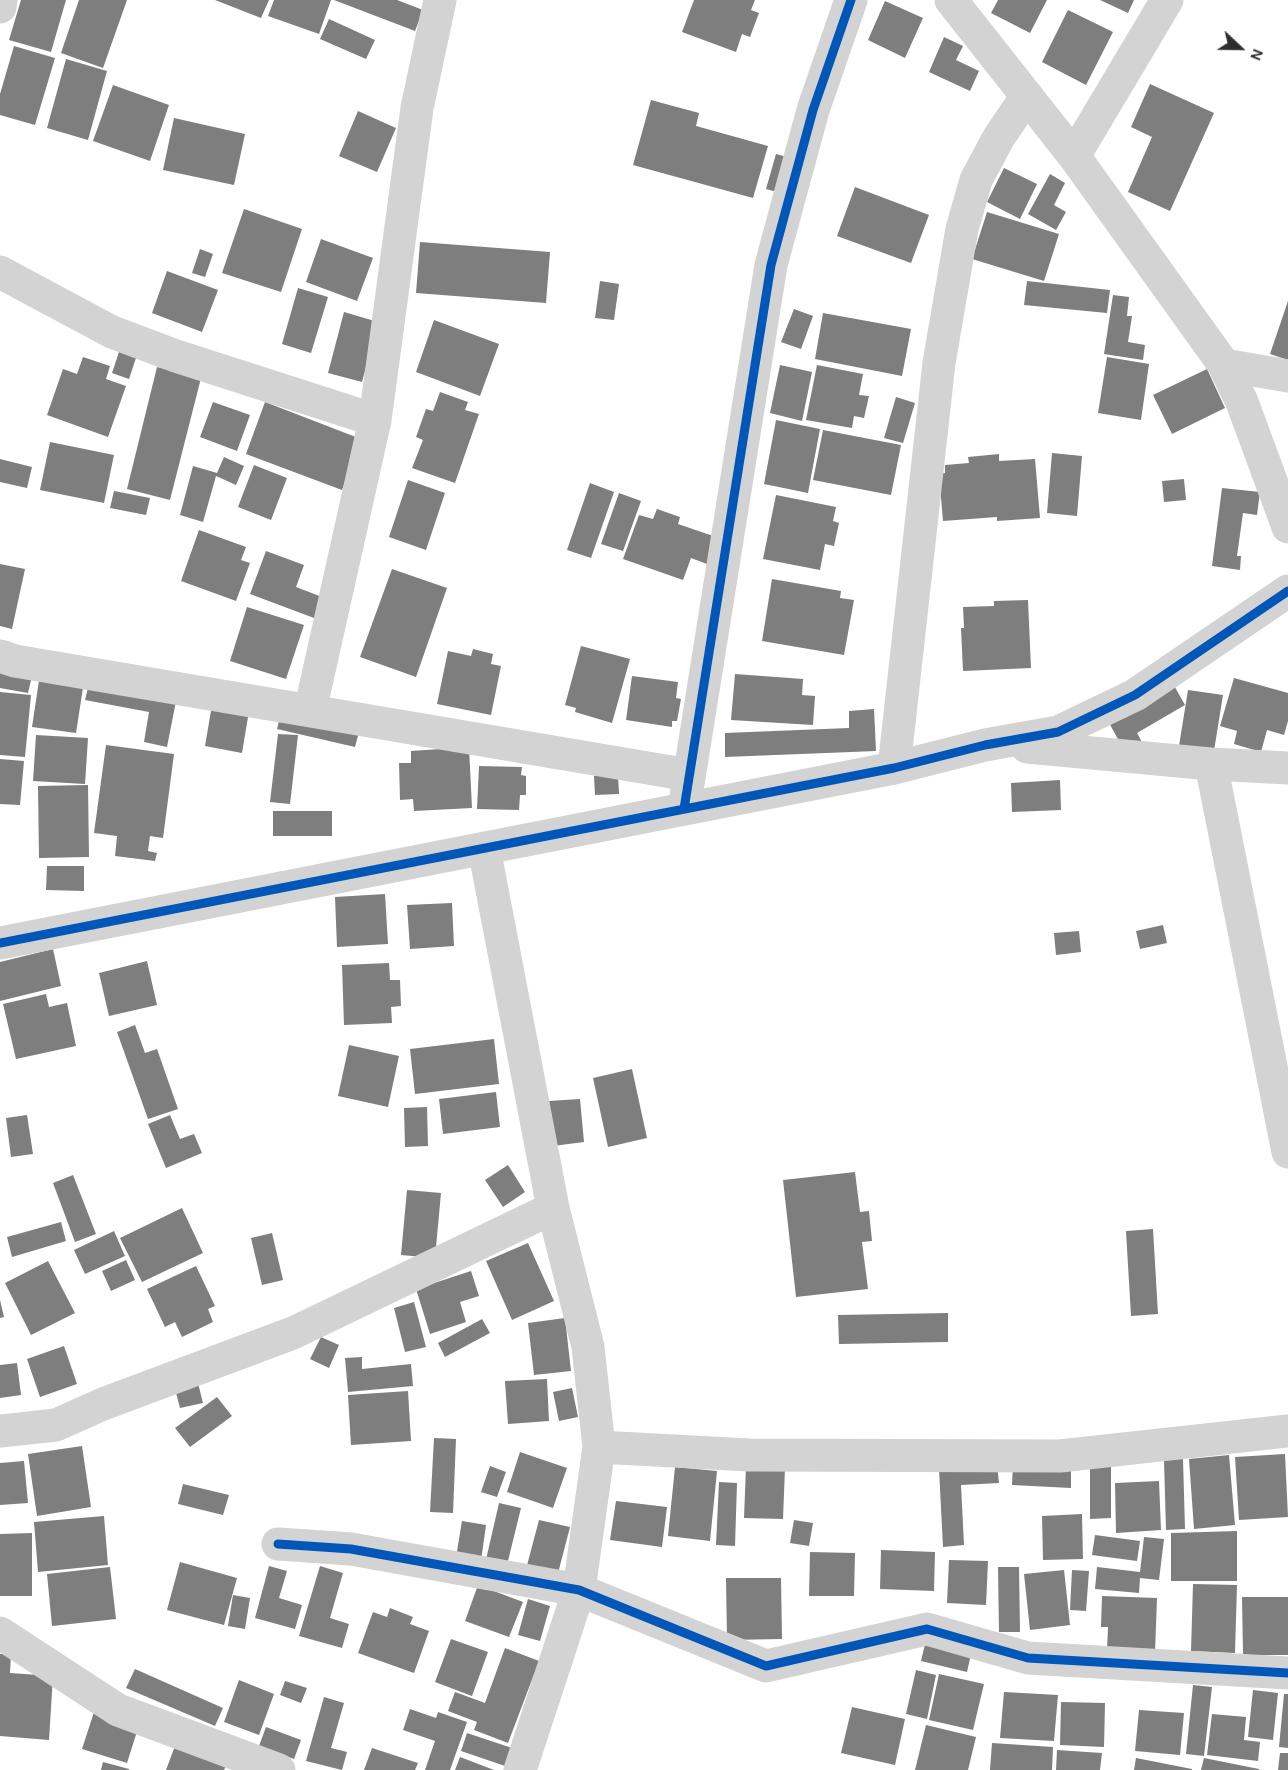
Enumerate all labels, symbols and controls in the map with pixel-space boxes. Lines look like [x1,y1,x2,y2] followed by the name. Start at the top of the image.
[1210,18,1270,78] north arrow
[1246,46,1268,64] text: N

